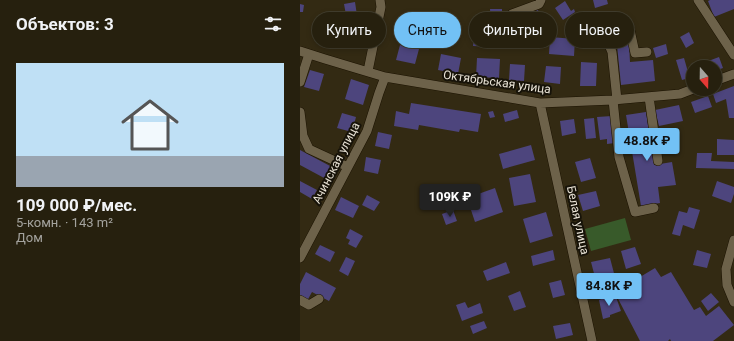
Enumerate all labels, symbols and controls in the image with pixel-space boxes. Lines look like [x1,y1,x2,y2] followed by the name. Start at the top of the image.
[312,12,386,48] chip: Купить
[394,12,461,48] chip: Снять
[469,12,557,48] chip: Фильтры
[565,12,634,48] chip: Новое
[262,13,284,35] icon: filters
[16,14,114,34] text: Объектов: 3
[686,60,722,96] north arrow
[686,60,722,96] map controls
[442,68,552,96] street label: Октябрьская улица
[114,89,186,161] icon: home
[309,120,363,206] street label: Ачинская улица
[610,128,684,162] pin: 48.8K ₽
[624,133,670,148] text: 48.8K ₽
[417,184,483,218] pin: 109K ₽
[564,184,592,256] street label: Белая улица
[428,189,472,204] text: 109K ₽
[16,195,137,215] text: 109 000 ₽/мес.
[16,215,113,230] text: 5-комн. · 143 m²
[16,230,43,245] text: Дом
[572,273,646,307] pin: 84.8K ₽
[586,278,632,293] text: 84.8K ₽

